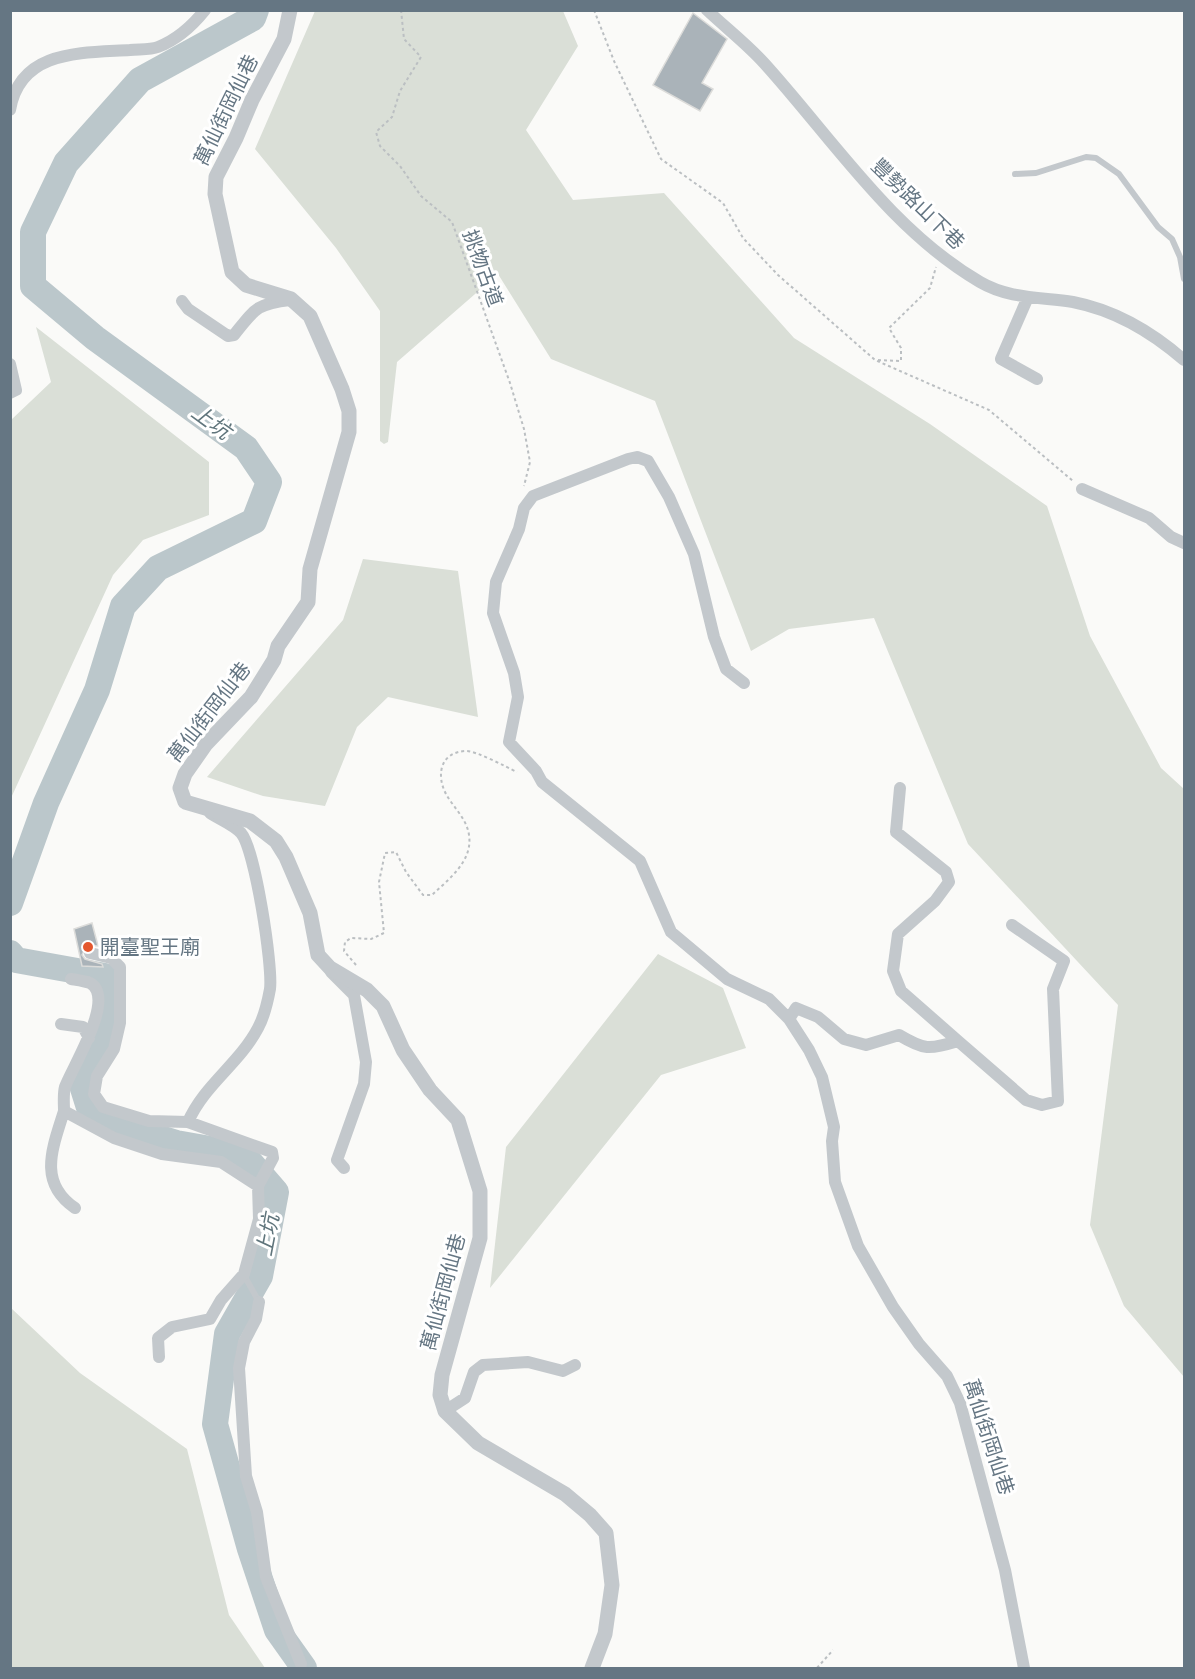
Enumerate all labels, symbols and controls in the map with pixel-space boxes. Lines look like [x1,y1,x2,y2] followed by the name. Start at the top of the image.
[190,51,263,169] street label: 萬仙街岡仙巷
[867,154,969,254] street label: 豐勢路山下巷
[458,227,507,310] street label: 挑物古道
[187,400,237,446] water label: 上坑
[163,658,255,767] street label: 萬仙街岡仙巷
[100,936,200,959] place label: 開臺聖王廟
[81,940,95,954] marker: 開臺聖王廟
[252,1209,284,1258] water label: 上坑
[417,1231,470,1353] street label: 萬仙街岡仙巷
[959,1377,1018,1498] street label: 萬仙街岡仙巷

